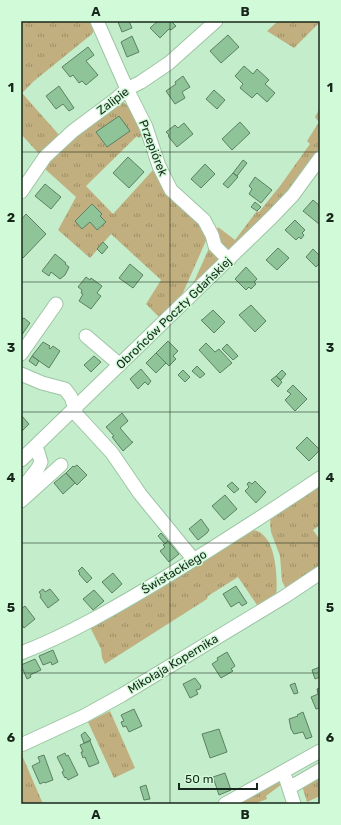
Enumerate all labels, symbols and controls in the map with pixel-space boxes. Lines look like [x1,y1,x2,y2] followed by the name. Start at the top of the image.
[91,4,101,19] text: A
[240,4,250,19] text: B
[8,80,14,95] text: 1
[327,80,333,95] text: 1
[94,84,132,118] street label: Zalipie
[136,118,170,179] street label: Przepiórek
[7,210,15,225] text: 2
[326,210,334,225] text: 2
[113,254,235,372] street label: Obrońców Poczty Gdańskiej
[7,340,16,355] text: 3
[326,340,335,355] text: 3
[7,470,16,485] text: 4
[326,470,335,485] text: 4
[139,547,209,597] street label: Świstackiego
[7,600,15,615] text: 5
[326,600,334,615] text: 5
[125,631,221,697] street label: Mikołaja Kopernika
[7,730,16,745] text: 6
[326,730,335,745] text: 6
[179,765,257,791] scale bar
[185,772,213,786] text: 50 m
[91,807,101,822] text: A
[240,807,250,822] text: B

